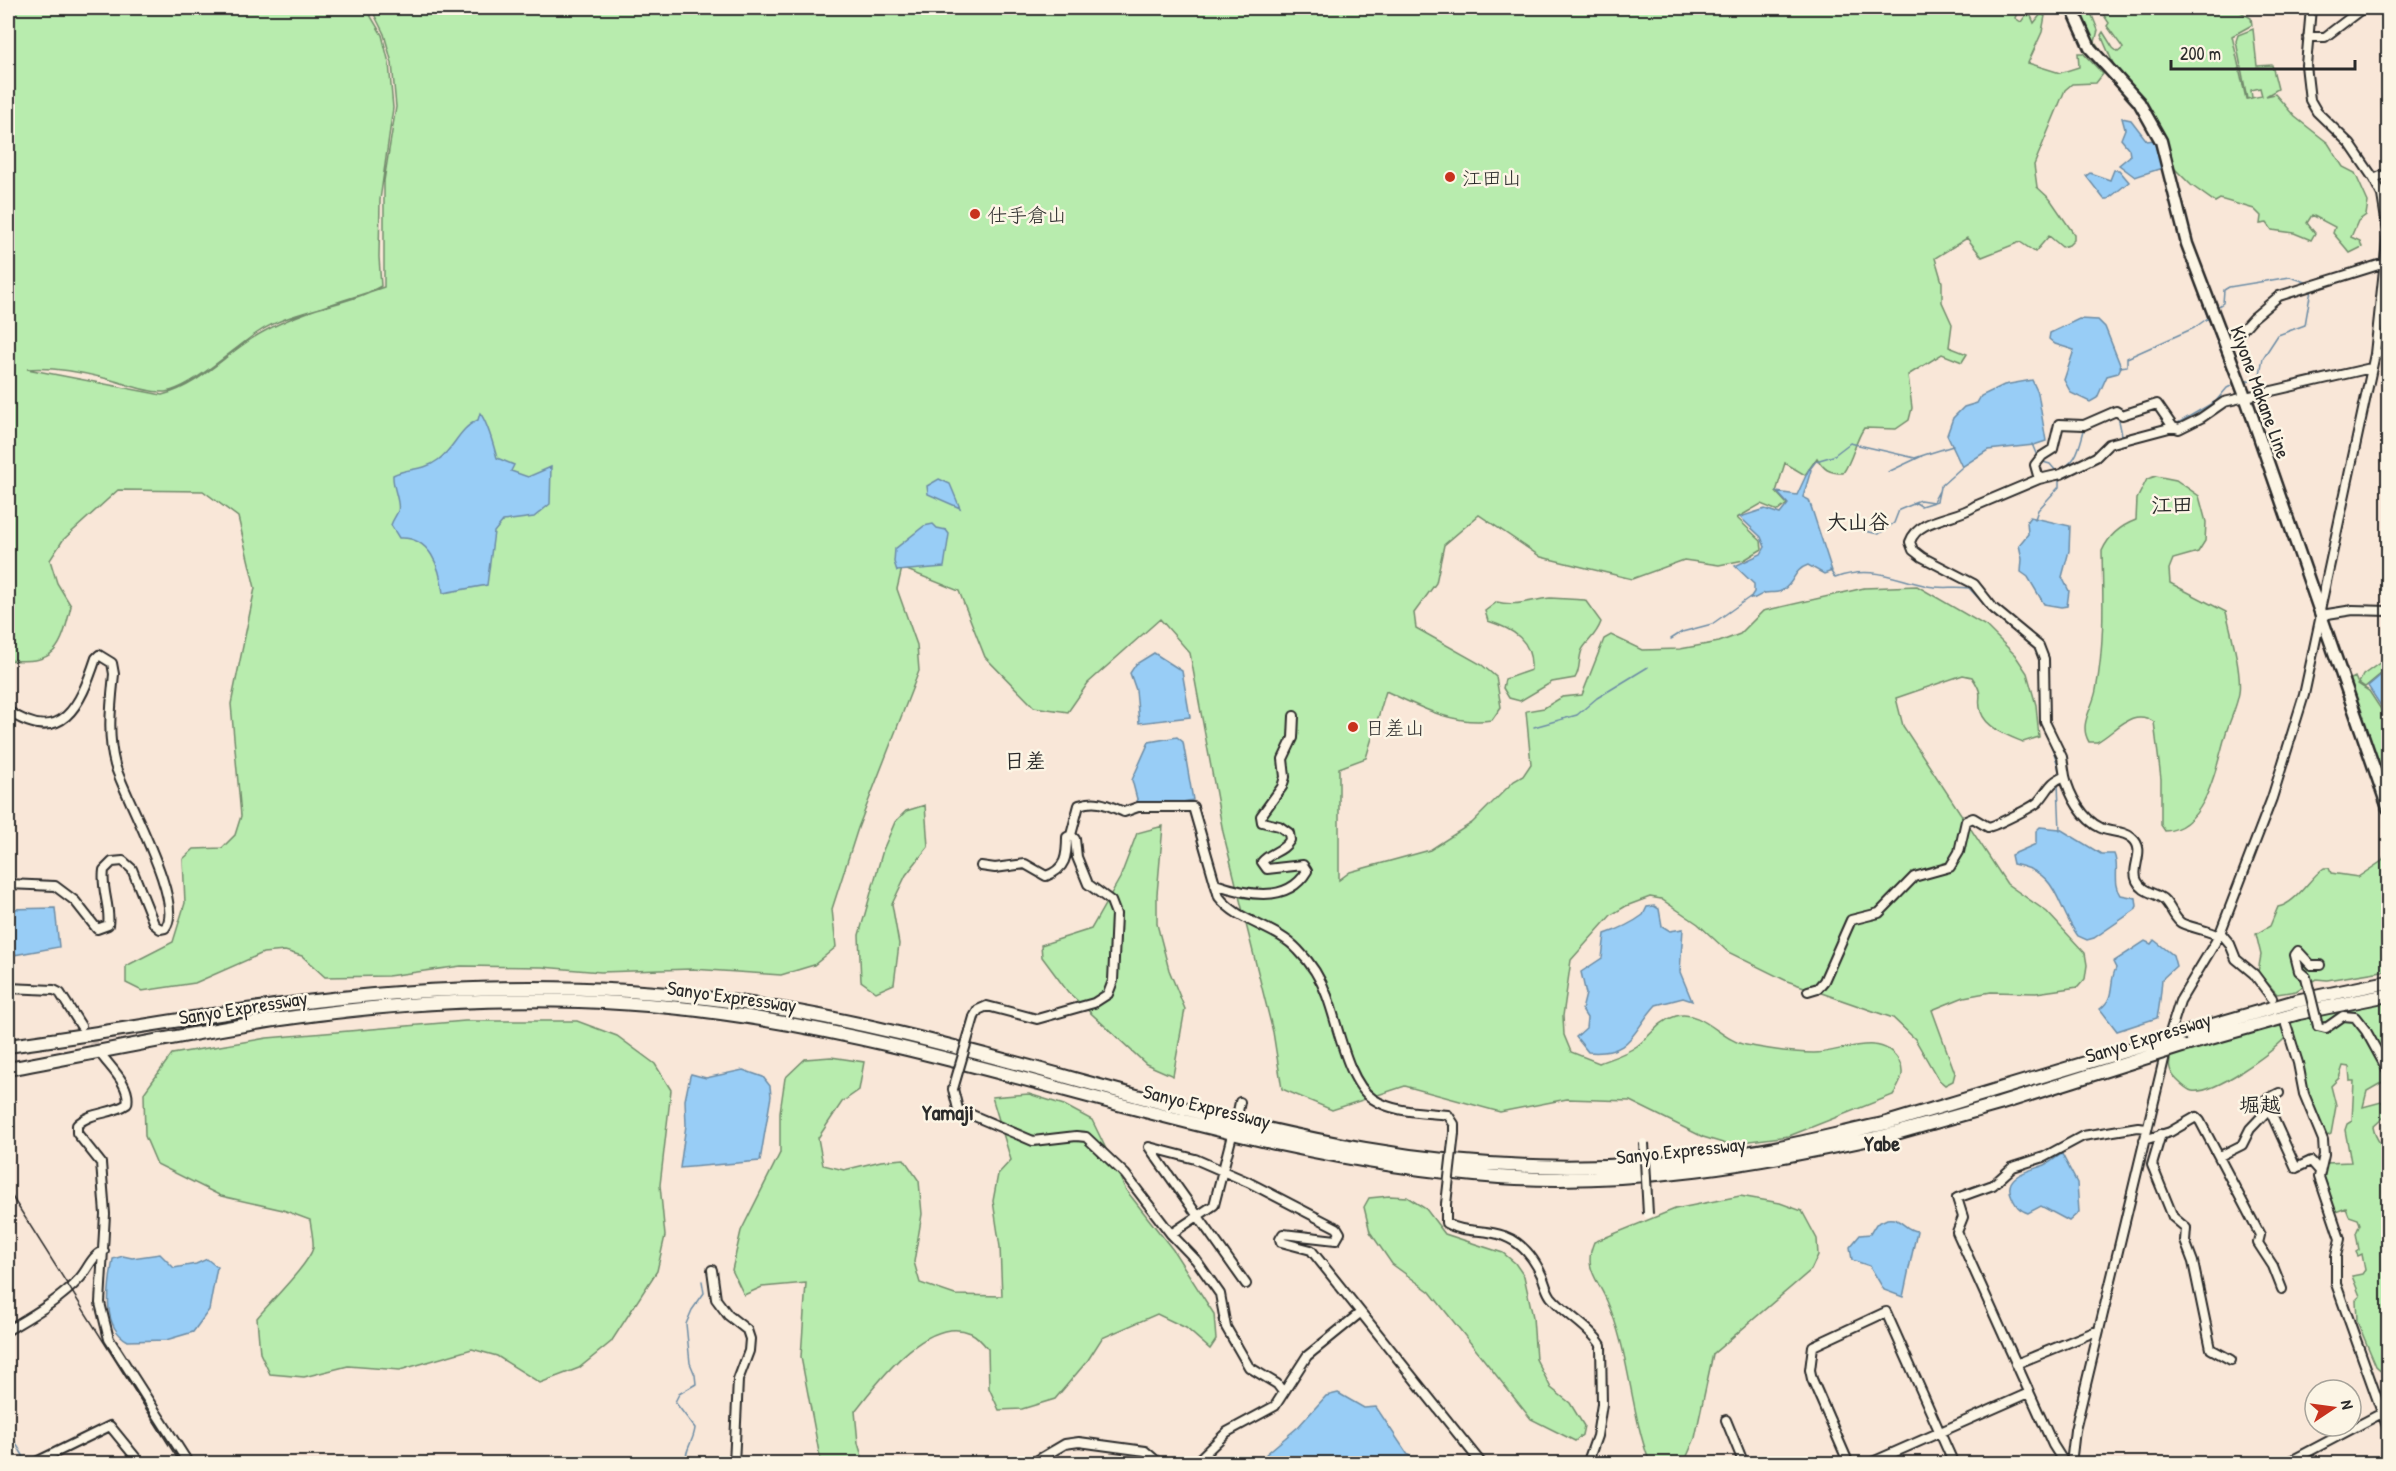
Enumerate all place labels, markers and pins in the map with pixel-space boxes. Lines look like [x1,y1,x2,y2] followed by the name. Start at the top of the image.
[1462,164,1522,191] place label: 江田山
[1443,170,1457,184] marker: 江田山
[987,201,1067,228] place label: 仕手倉山
[968,207,982,221] marker: 仕手倉山
[1365,714,1425,741] place label: 日差山
[1346,720,1360,734] marker: 日差山

